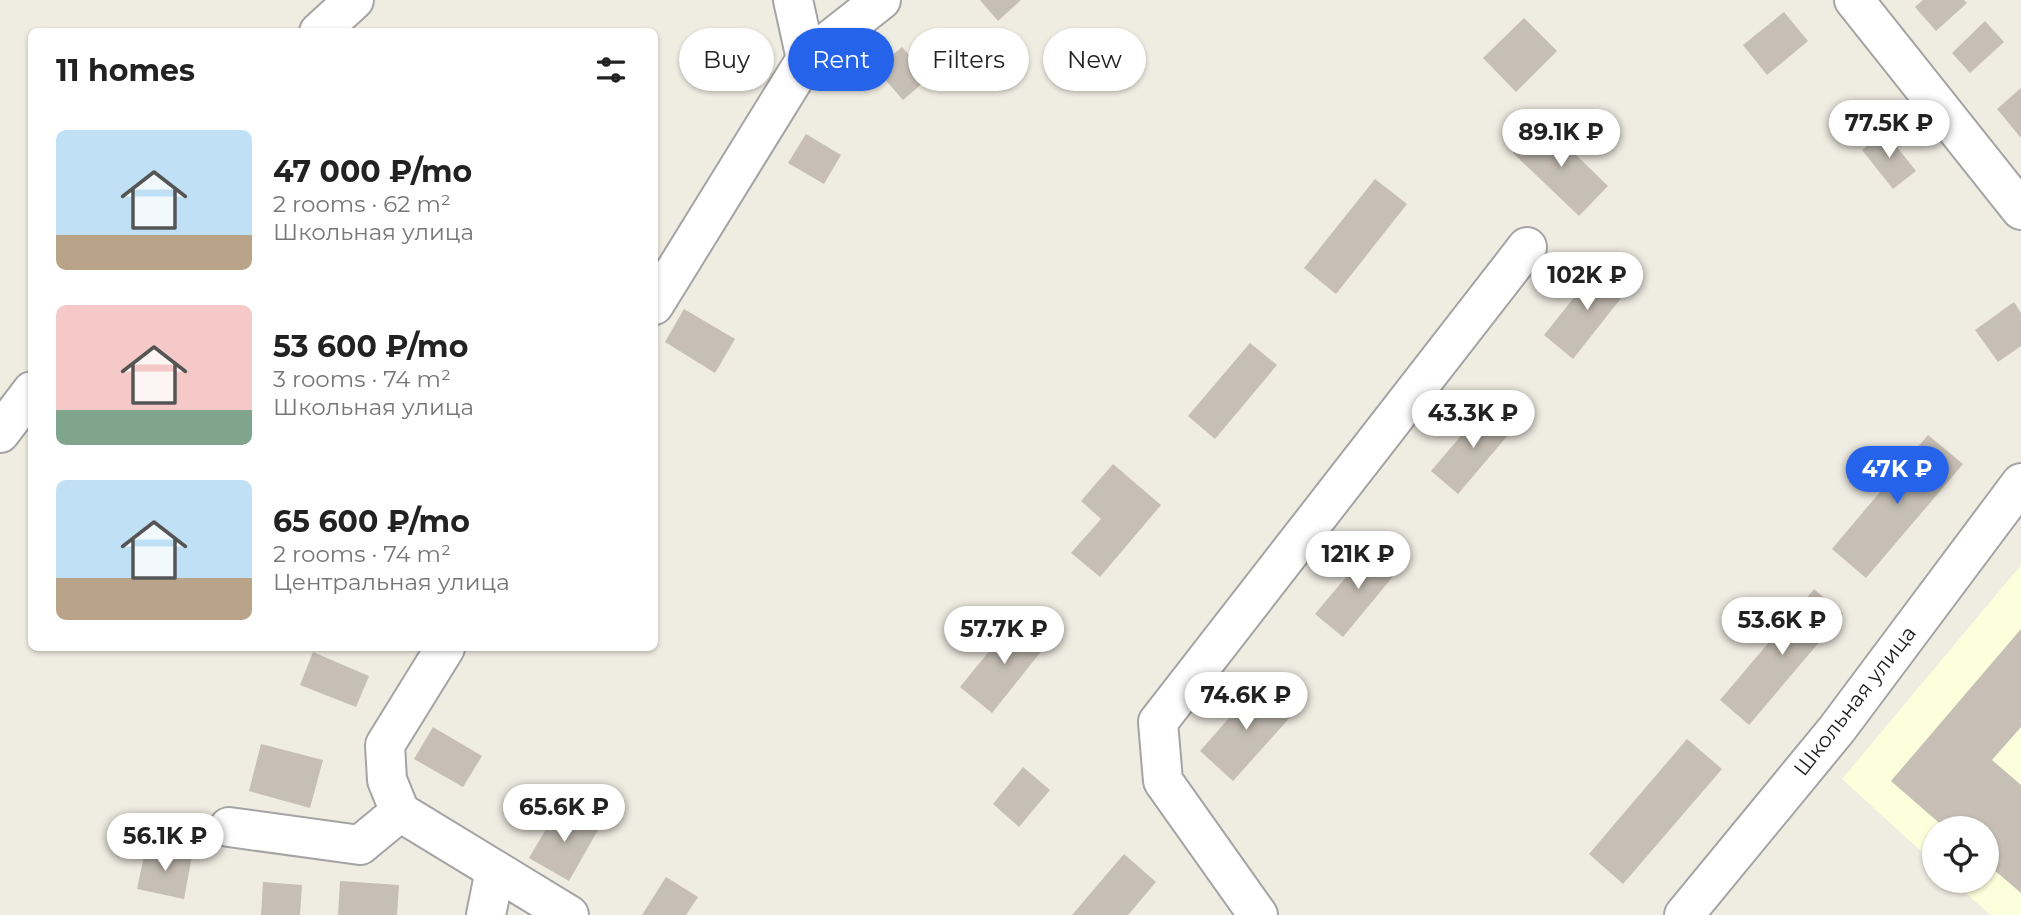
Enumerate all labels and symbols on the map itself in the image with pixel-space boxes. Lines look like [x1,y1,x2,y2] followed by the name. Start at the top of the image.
[1824,100,1954,160] pin: 77.5K ₽
[1496,110,1626,169] pin: 89.1K ₽
[1530,252,1644,312] pin: 102K ₽
[1408,391,1538,450] pin: 43.3K ₽
[1848,447,1946,506] pin: 47K ₽
[1301,532,1415,591] pin: 121K ₽
[1717,598,1847,657] pin: 53.6K ₽
[939,606,1069,666] pin: 57.7K ₽
[1788,621,1921,781] street label: Школьная улица
[1181,672,1311,732] pin: 74.6K ₽
[499,784,629,844] pin: 65.6K ₽
[100,814,230,873] pin: 56.1K ₽

